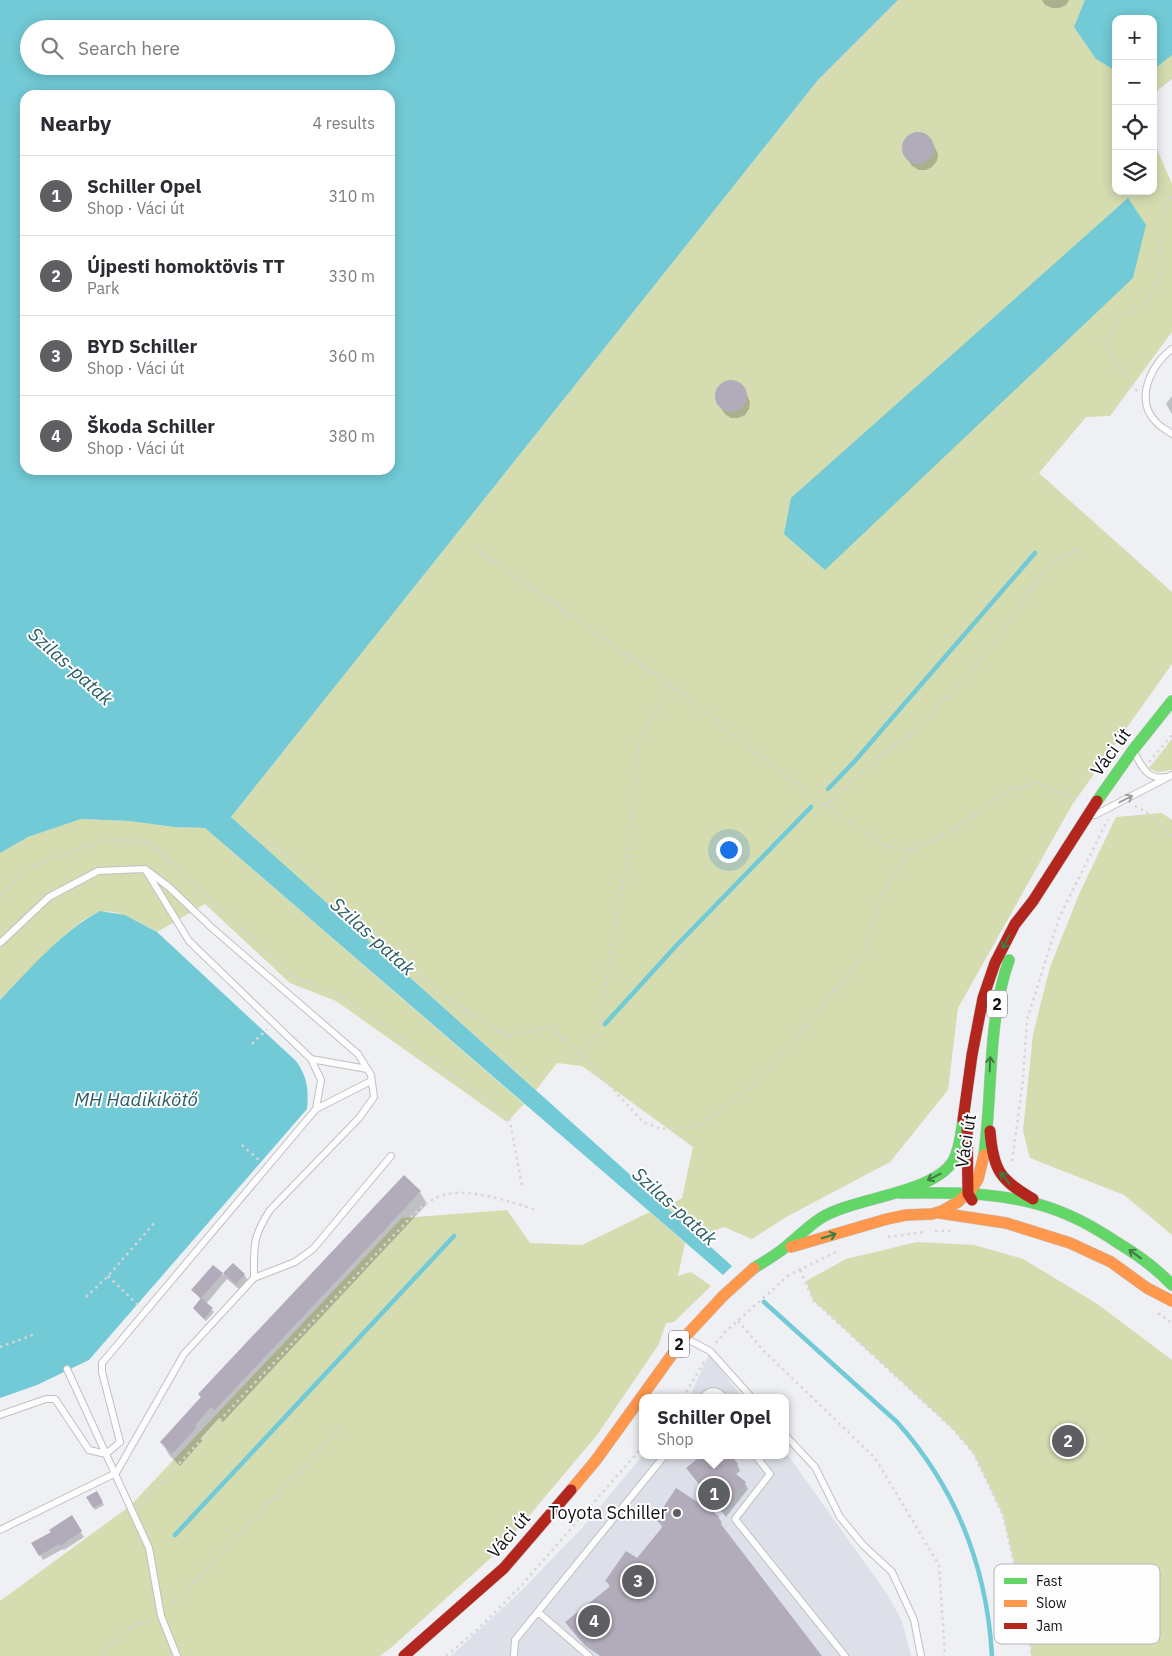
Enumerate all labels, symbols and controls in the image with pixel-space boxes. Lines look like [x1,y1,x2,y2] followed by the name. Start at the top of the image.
[1112,15,1157,195] map controls
[1112,15,1157,60] button: +
[20,20,395,75] search box
[38,34,66,62] icon: search
[78,36,180,60] text: Search here
[1112,60,1157,105] button: −
[1112,105,1157,150] button: locate
[40,109,111,137] text: Nearby
[312,113,375,133] text: 4 results
[1112,150,1157,195] button: layers
[87,174,201,198] text: Schiller Opel
[51,186,61,206] text: 1
[328,186,375,206] text: 310 m
[87,198,185,218] text: Shop · Váci út
[87,254,285,278] text: Újpesti homoktövis TT
[51,266,61,286] text: 2
[328,266,375,286] text: 330 m
[87,278,119,298] text: Park
[87,334,197,358] text: BYD Schiller
[51,346,61,366] text: 3
[328,346,375,366] text: 360 m
[87,358,185,378] text: Shop · Váci út
[87,414,215,438] text: Škoda Schiller
[51,426,61,446] text: 4
[328,426,375,446] text: 380 m
[87,438,185,458] text: Shop · Váci út
[24,622,119,711] water label: Szilas-patak
[1085,723,1136,780] street label: Váci út
[1118,794,1133,803] one-way arrow
[716,837,742,863] your location
[326,892,421,981] water label: Szilas-patak
[1001,934,1010,949] one-way arrow
[987,991,1007,1018] road number: 2
[985,1057,994,1073] one-way arrow
[74,1087,198,1111] water label: MH Hadikikötő
[950,1112,981,1170] street label: Váci út
[628,1162,723,1251] water label: Szilas-patak
[926,1172,941,1182] one-way arrow
[1000,1172,1011,1185] one-way arrow
[820,1231,836,1241] one-way arrow
[1128,1249,1142,1259] one-way arrow
[669,1330,689,1358] road number: 2
[639,1394,789,1459] popup
[657,1405,771,1429] text: Schiller Opel
[1052,1422,1084,1460] pin: 2
[657,1429,694,1449] text: Shop
[698,1475,730,1513] pin: 1
[548,1501,667,1524] place label: Toyota Schiller
[482,1507,535,1563] street label: Váci út
[671,1507,683,1519] marker: Toyota Schiller
[622,1562,654,1600] pin: 3
[994,1564,1160,1644] legend
[1036,1572,1062,1590] text: Fast
[1036,1594,1067,1612] text: Slow
[578,1602,610,1640] pin: 4
[1036,1617,1063,1635] text: Jam

